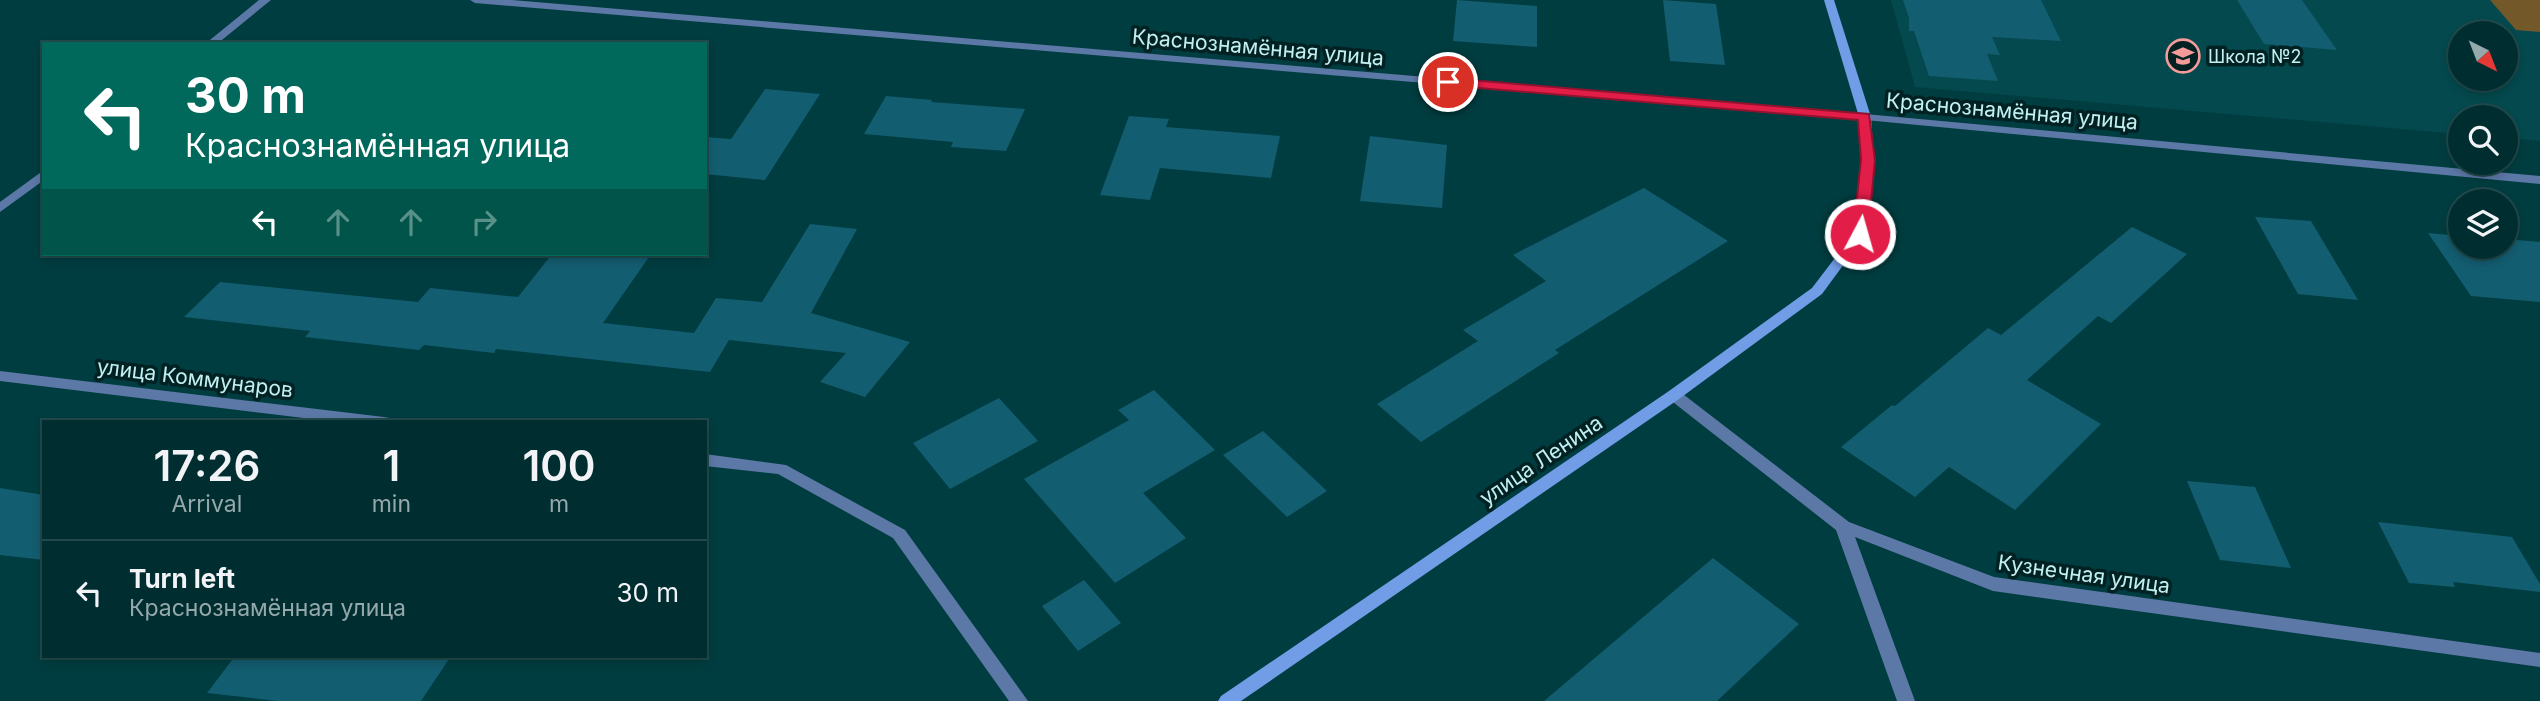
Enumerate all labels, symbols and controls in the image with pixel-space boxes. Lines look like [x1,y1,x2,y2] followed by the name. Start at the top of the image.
[2448,21,2518,91] north arrow
[2448,21,2518,259] map controls
[1131,24,1385,70] street label: Краснознамённая улица
[2164,37,2202,75] school or university icon: Школа №2
[2208,46,2302,67] place label: Школа №2
[1418,52,1478,112] pin
[1429,63,1467,101] icon: arrive
[185,66,306,125] text: 30 m
[70,70,161,161] icon: left
[1885,88,2139,134] street label: Краснознамённая улица
[2448,105,2518,175] button: search
[185,126,570,165] text: Краснознамённая улица
[2448,189,2518,259] button: layers
[1823,197,1897,271] position arrow
[246,203,284,241] icon: left
[319,203,357,241] icon: ahead
[392,203,430,241] icon: ahead
[465,203,503,241] icon: right
[96,354,294,402] street label: улица Коммунаров
[1475,410,1607,510] street label: улица Ленина
[153,440,260,491] text: 17:26
[382,440,400,491] text: 1
[522,440,596,491] text: 100
[171,490,242,518] text: Arrival
[372,490,411,518] text: min
[549,490,569,518] text: m
[1996,550,2172,598] street label: Кузнечная улица
[129,563,235,594] text: Turn left
[70,574,108,612] icon: left
[616,577,679,608] text: 30 m
[129,594,406,622] text: Краснознамённая улица

